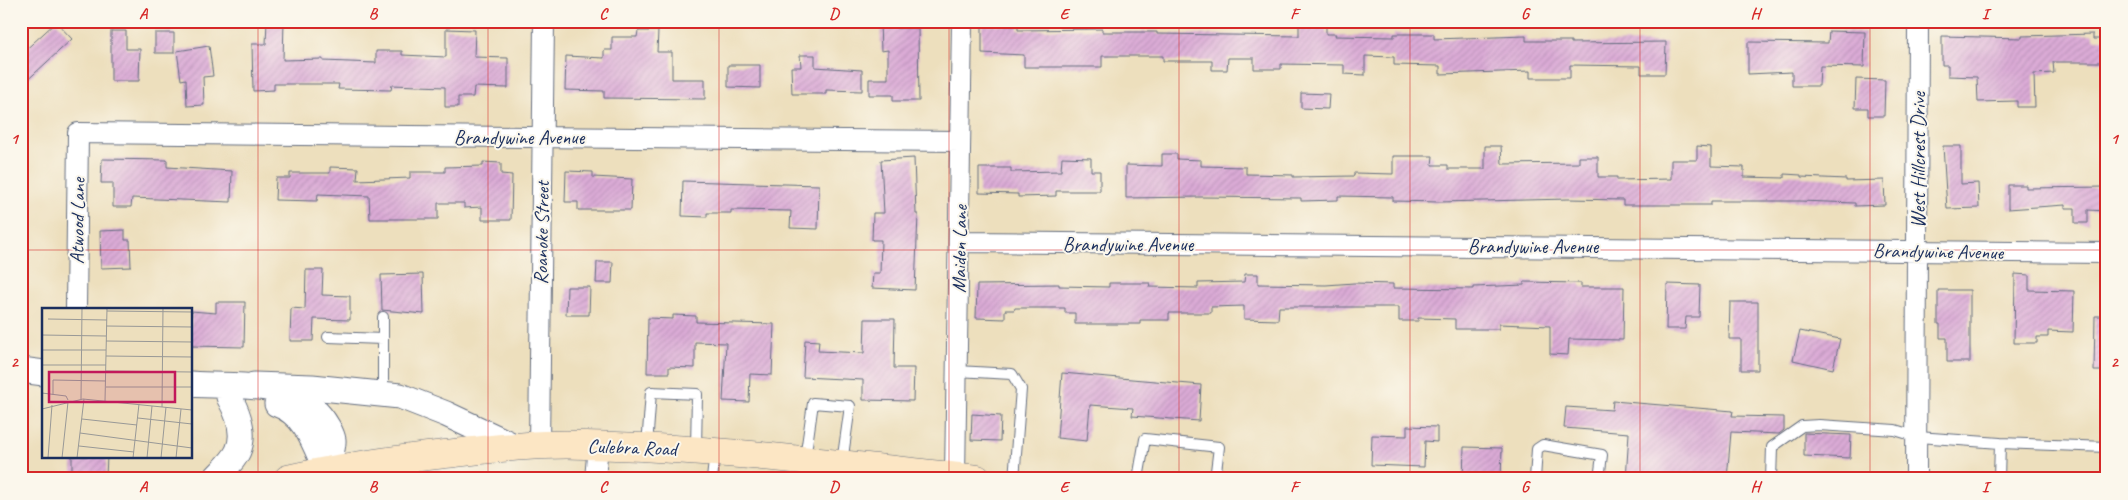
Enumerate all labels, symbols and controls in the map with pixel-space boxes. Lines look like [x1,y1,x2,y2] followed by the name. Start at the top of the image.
[139,4,149,24] text: A
[369,4,379,24] text: B
[599,4,609,24] text: C
[829,4,840,24] text: D
[1060,4,1071,24] text: E
[1290,4,1301,24] text: F
[1521,4,1531,24] text: G
[1750,4,1762,24] text: H
[1982,4,1992,24] text: I
[1906,91,1931,228] street label: West Hillcrest Drive
[454,125,586,150] street label: Brandywine Avenue
[10,129,19,149] text: 1
[2110,129,2119,149] text: 1
[64,176,91,264] street label: Atwood Lane
[528,179,555,285] street label: Roanoke Street
[946,203,973,293] street label: Maiden Lane
[1063,232,1195,257] street label: Brandywine Avenue
[1468,234,1600,259] street label: Brandywine Avenue
[1873,238,2005,265] street label: Brandywine Avenue
[42,308,192,458] inset map
[10,352,19,372] text: 2
[2110,352,2119,372] text: 2
[587,433,680,462] street label: Culebra Road
[139,477,149,497] text: A
[369,477,379,497] text: B
[599,477,609,497] text: C
[829,477,840,497] text: D
[1060,477,1071,497] text: E
[1290,477,1301,497] text: F
[1521,477,1531,497] text: G
[1750,477,1762,497] text: H
[1982,477,1992,497] text: I

